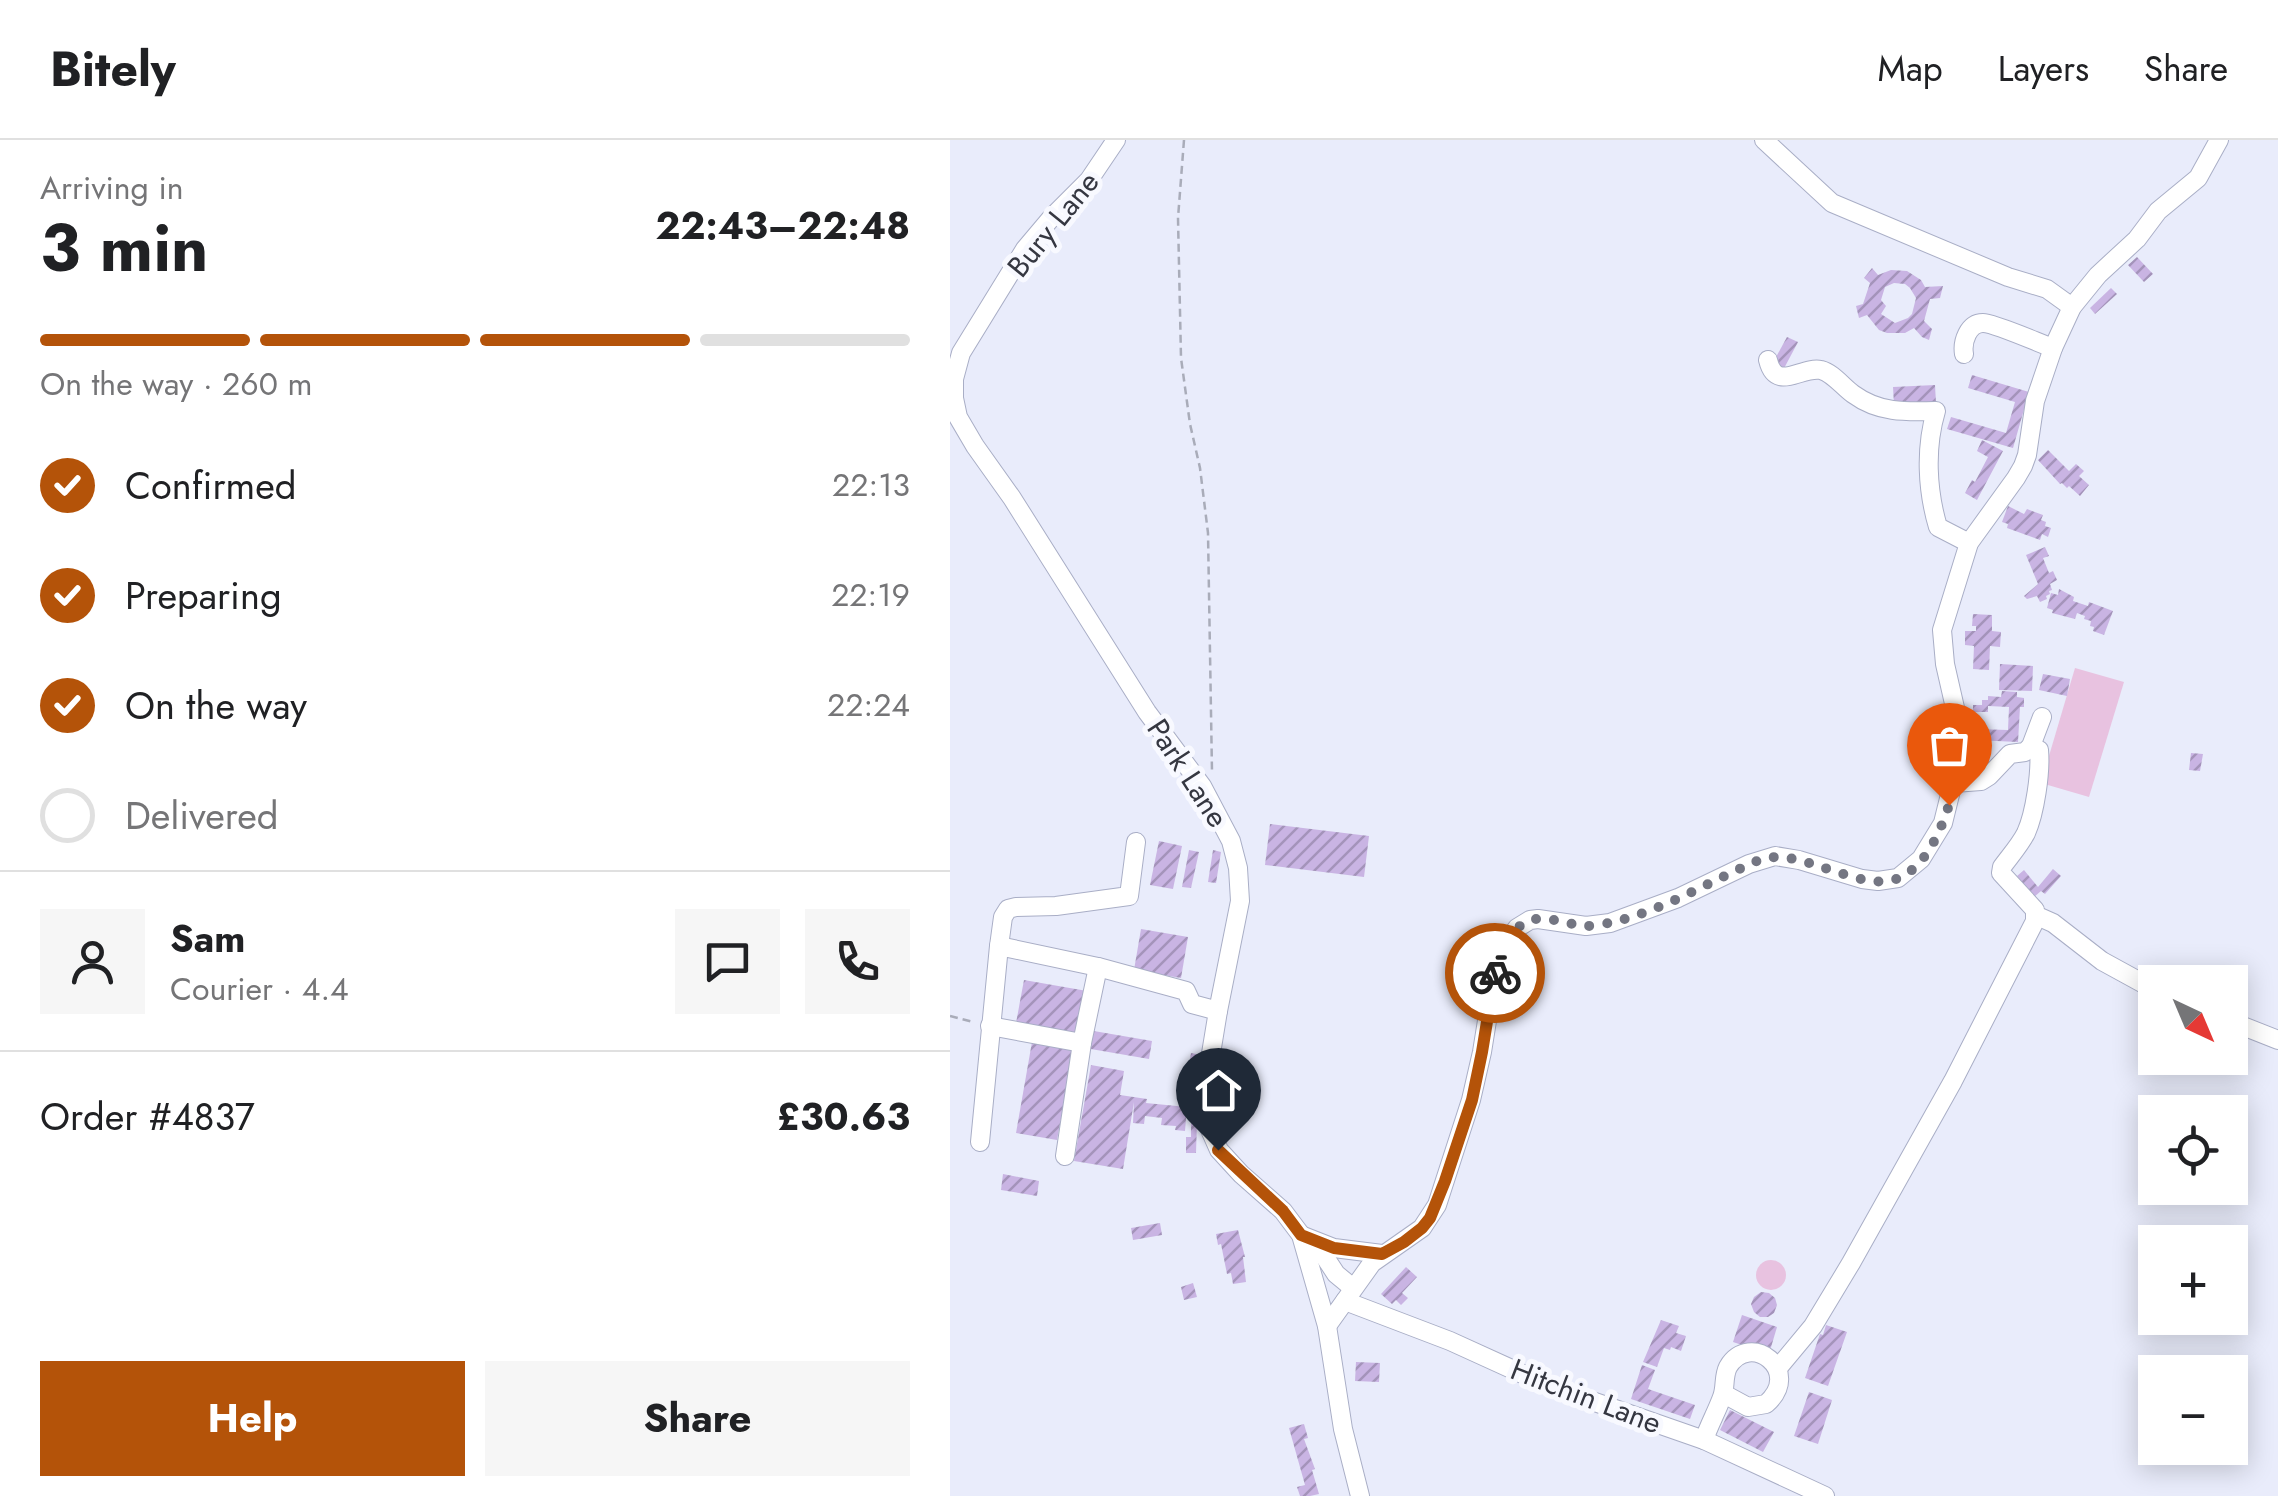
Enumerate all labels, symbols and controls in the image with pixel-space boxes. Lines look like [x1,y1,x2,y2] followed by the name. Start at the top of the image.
[50,35,176,104] text: Bitely
[1878,44,1943,94] text: Map
[1998,44,2089,94] text: Layers
[2144,44,2228,94] text: Share
[997,162,1109,286] street label: Bury Lane
[40,165,184,211] text: Arriving in
[656,198,910,253] text: 22:43–22:48
[40,201,208,295] text: 3 min
[40,361,313,407] text: On the way · 260 m
[40,458,95,513] icon: check
[125,458,296,513] text: Confirmed
[832,462,910,508] text: 22:13
[40,568,95,623] icon: check
[125,568,282,623] text: Preparing
[831,572,910,618] text: 22:19
[40,678,95,733] icon: check
[125,678,307,733] text: On the way
[827,682,910,728] text: 22:24
[1907,703,1992,806] pin
[1137,710,1239,836] street label: Park Lane
[1922,718,1977,773] icon: bag
[125,788,278,843] text: Delivered
[40,909,145,1014] button: person
[675,909,780,1014] button: chat
[805,909,910,1014] button: phone
[170,911,245,966] text: Sam
[1445,923,1545,1023] courier
[1468,946,1523,1001] icon: bike
[2138,965,2248,1075] north arrow
[2138,965,2248,1465] map controls
[170,966,349,1012] text: Courier · 4.4
[1176,1048,1261,1151] pin
[1191,1063,1246,1118] icon: home
[40,1089,255,1144] text: Order #4837
[777,1089,910,1144] text: £30.63
[2138,1095,2248,1205] button: locate
[2138,1225,2248,1335] button: +
[1504,1348,1668,1444] street label: Hitchin Lane
[2138,1355,2248,1465] button: −
[40,1361,465,1476] button: Help
[485,1361,910,1476] button: Share

